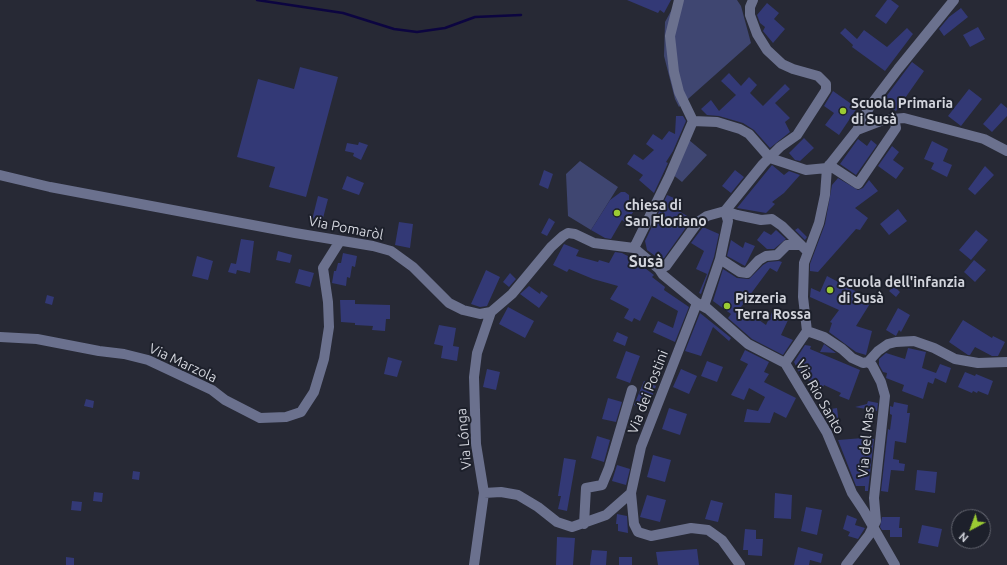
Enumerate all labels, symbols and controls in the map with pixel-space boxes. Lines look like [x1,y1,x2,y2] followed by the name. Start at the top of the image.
[851,95,953,128] place label: Scuola Primaria di Susà
[838,106,848,116] marker: Scuola Primaria di Susà
[625,197,707,230] place label: chiesa di San Floriano
[612,208,622,218] marker: chiesa di San Floriano
[307,213,385,243] street label: Via Pomaròl
[629,252,663,272] district label: Susà
[838,274,965,306] place label: Scuola dell'infanzia di Susà
[825,285,835,295] marker: Scuola dell'infanzia di Susà
[735,290,811,322] place label: Pizzeria Terra Rossa
[722,301,732,311] marker: Pizzeria Terra Rossa
[146,340,220,386] street label: Via Marzola
[624,348,672,436] street label: Via dei Postini
[792,357,848,437] street label: Via Rio Santo
[855,406,877,478] street label: Via del Mas
[453,408,475,470] street label: Via Lónga
[951,509,991,549] north arrow
[957,530,971,545] text: N

